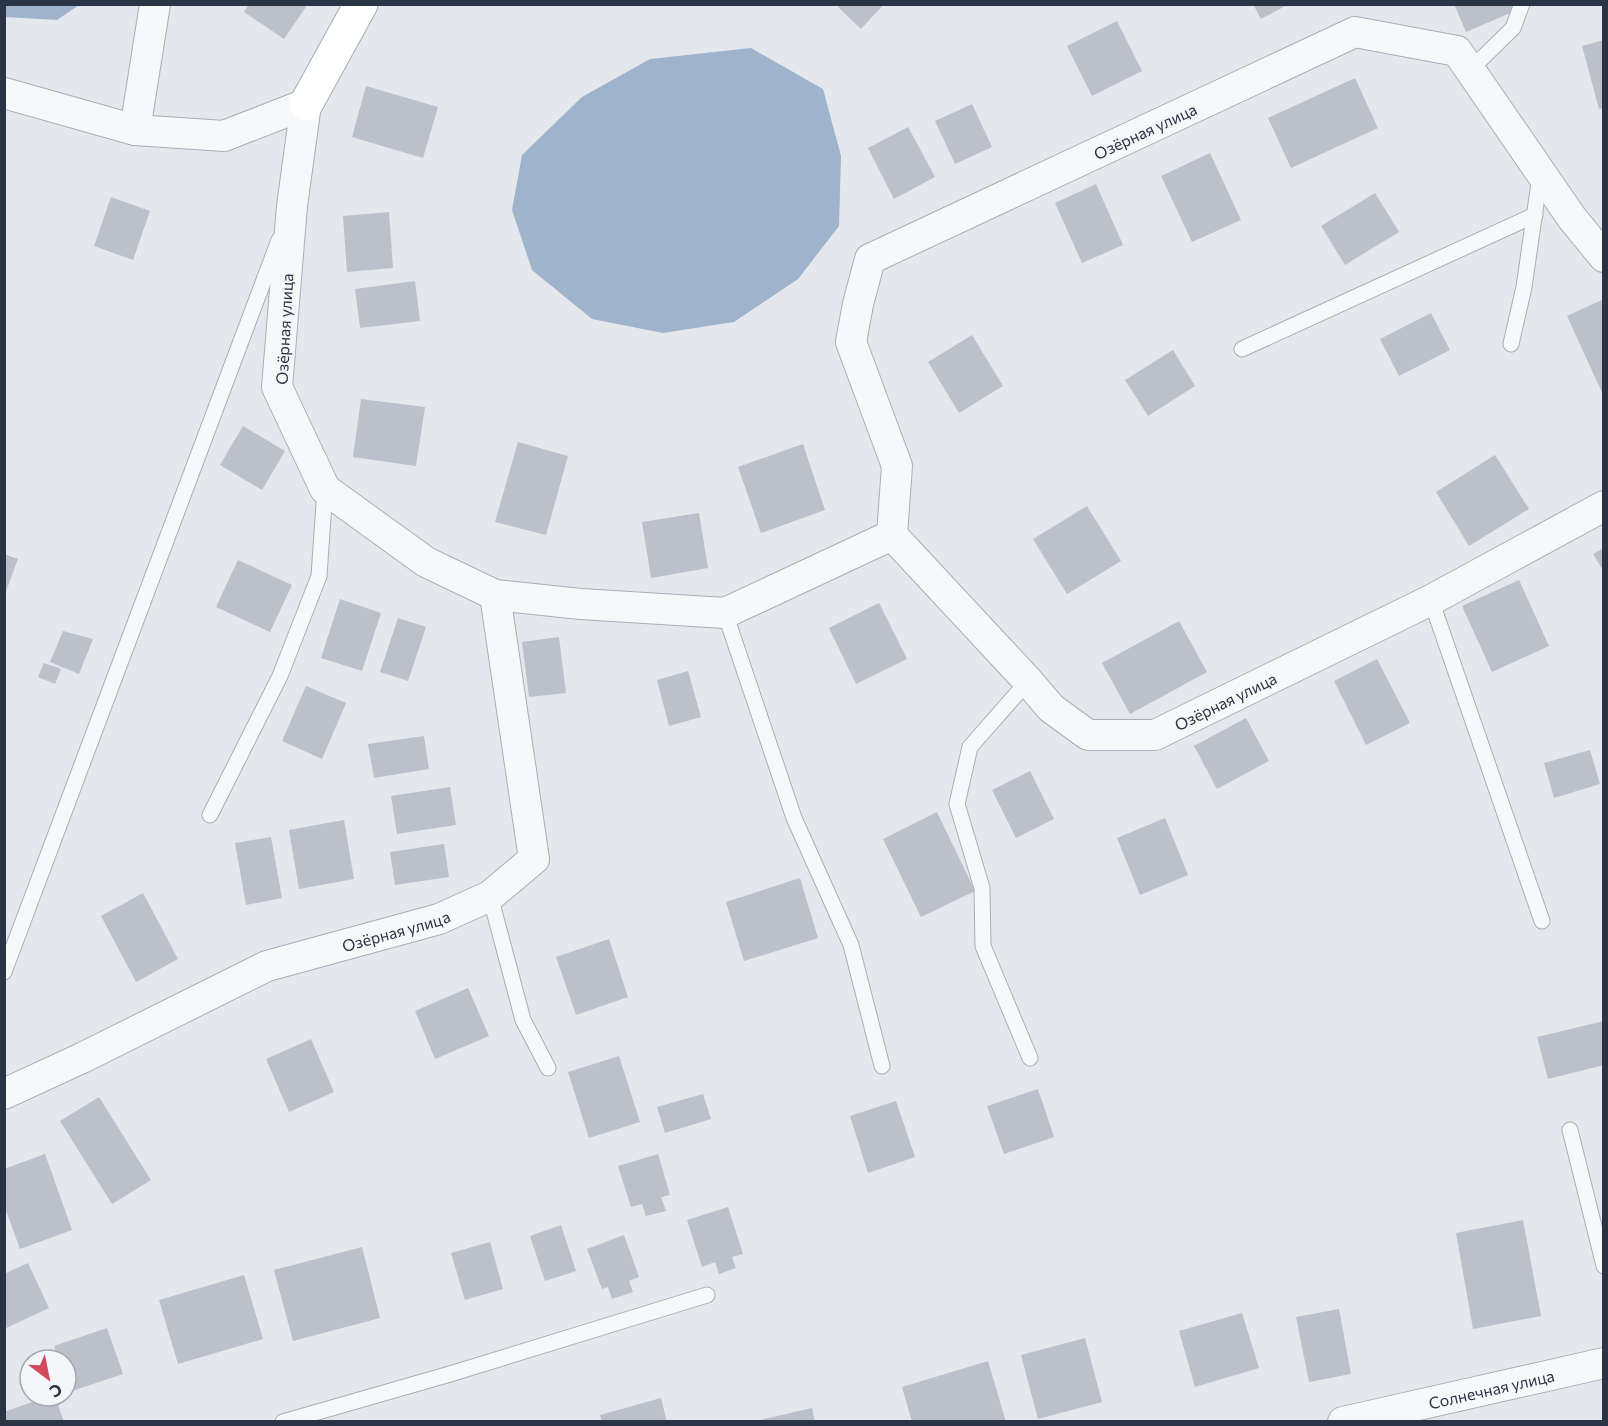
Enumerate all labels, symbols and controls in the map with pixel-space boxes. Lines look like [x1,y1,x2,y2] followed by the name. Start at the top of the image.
[1091,99,1199,163] street label: Озёрная улица
[272,273,296,385] street label: Озёрная улица
[1171,668,1279,734] street label: Озёрная улица
[340,906,453,955] street label: Озёрная улица
[18,1348,78,1408] north arrow
[1427,1365,1556,1412] street label: Солнечная улица
[46,1380,66,1402] text: С

